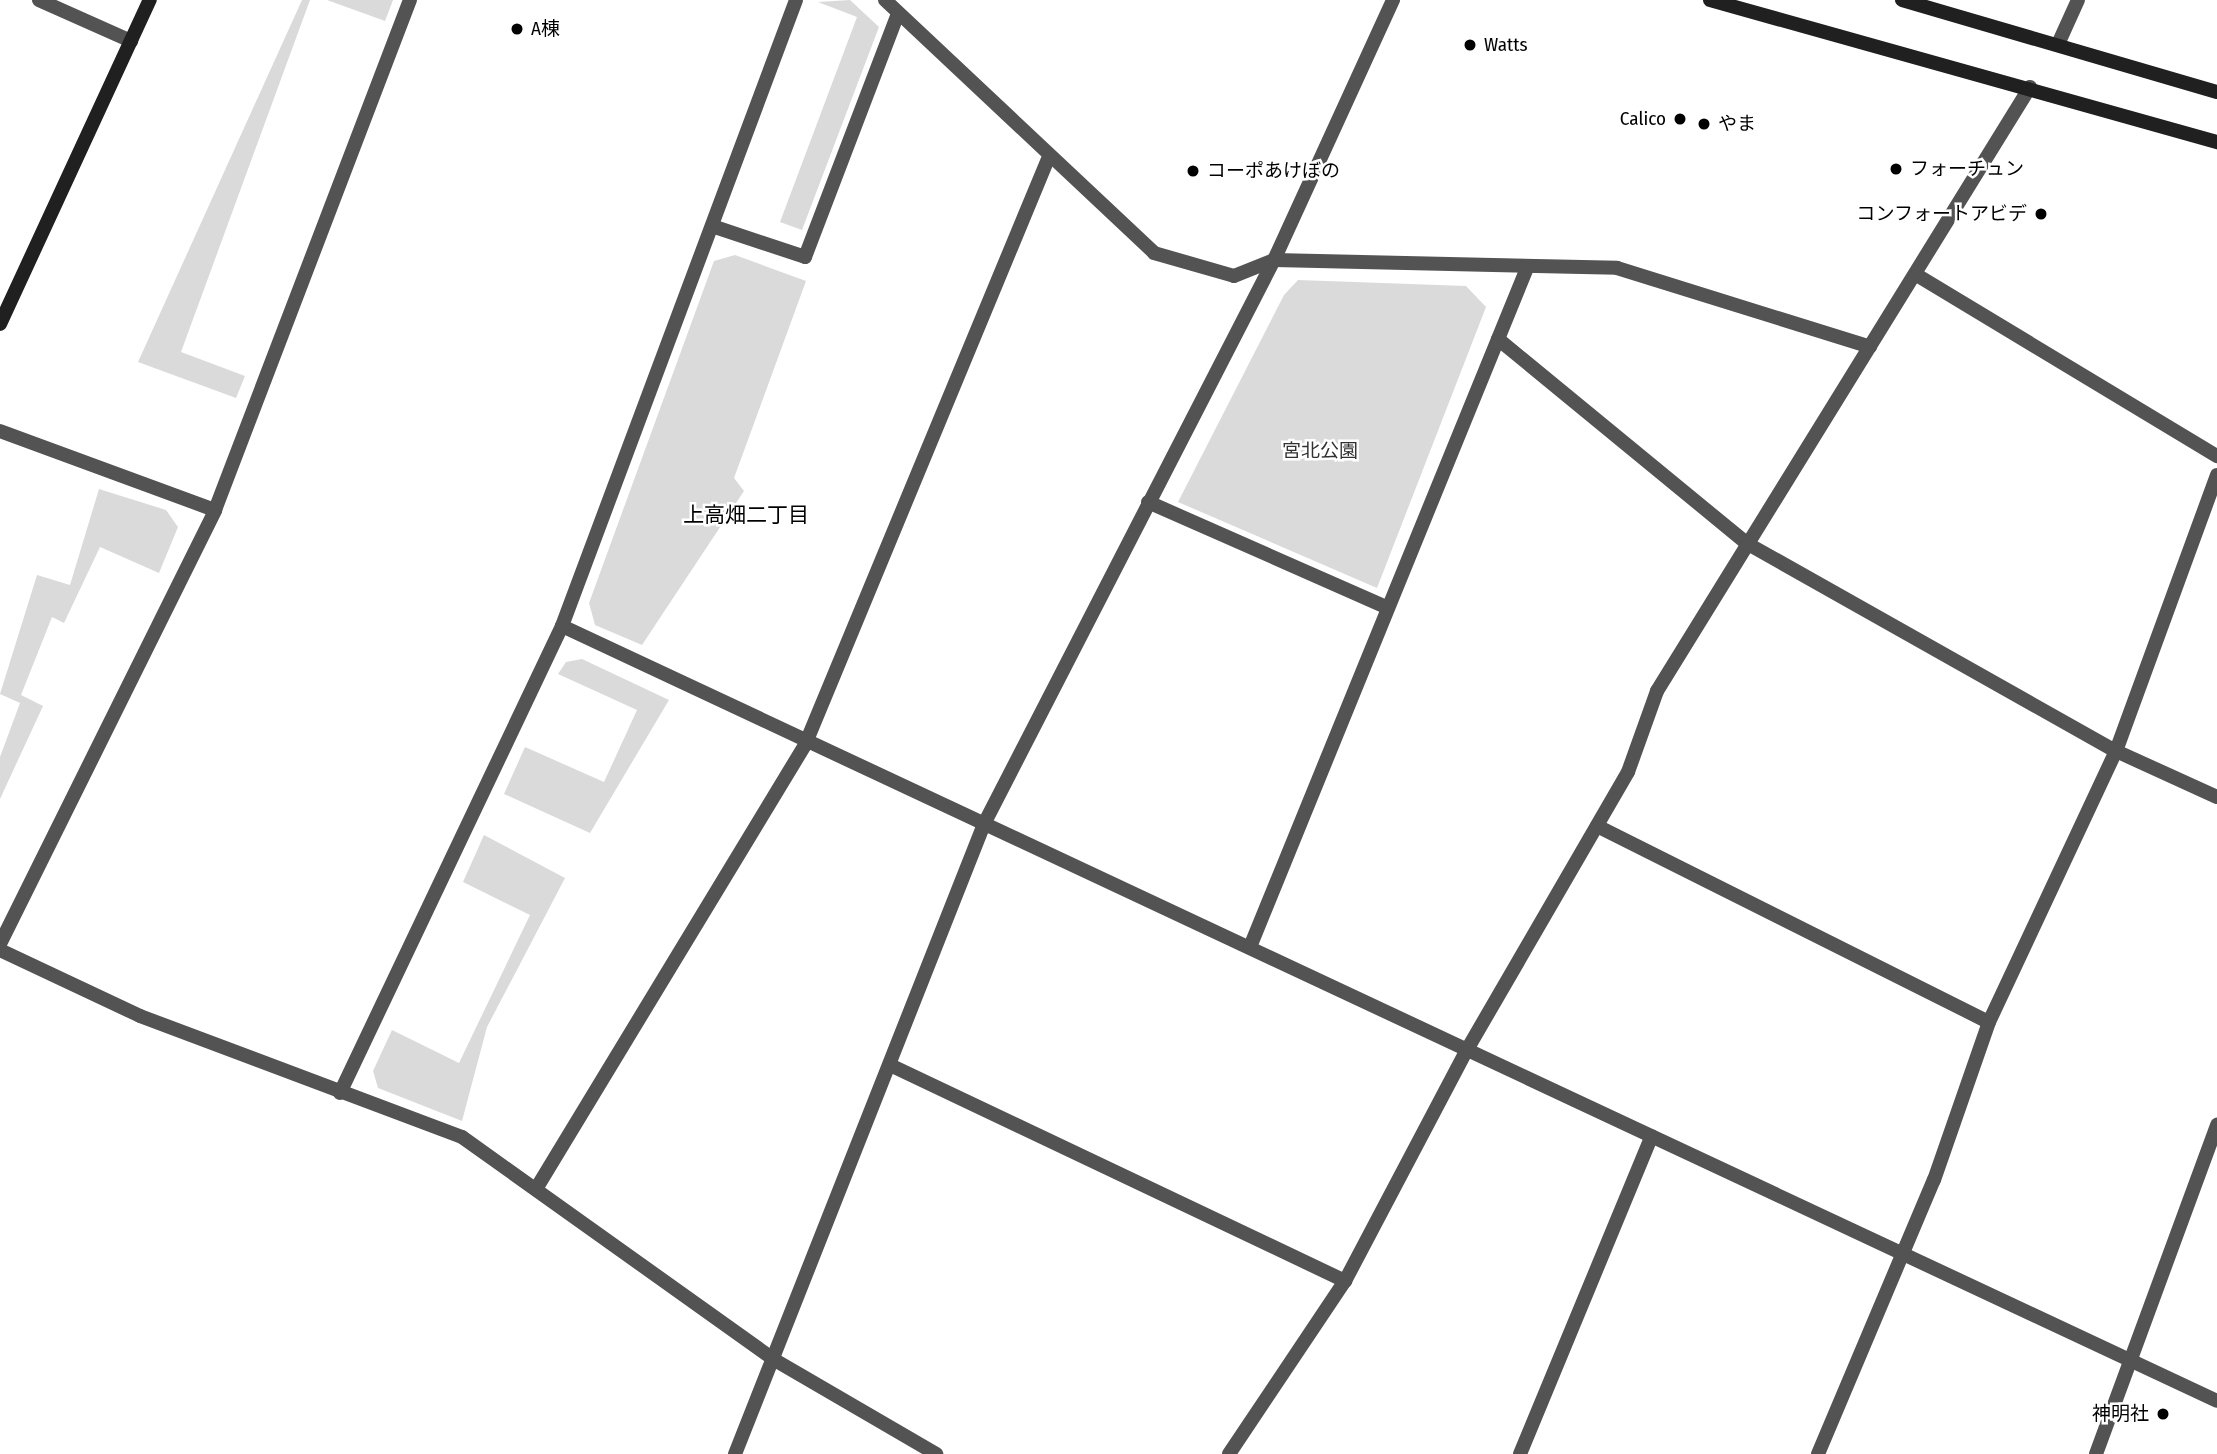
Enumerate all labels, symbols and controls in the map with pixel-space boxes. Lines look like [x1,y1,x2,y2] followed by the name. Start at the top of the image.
[531,18,560,40] place label: A棟
[509,21,525,37] marker: A棟
[1484,34,1528,56] place label: Watts
[1462,37,1478,53] marker: Watts
[1620,108,1666,130] place label: Calico
[1672,111,1688,127] marker: Calico
[1718,113,1756,135] place label: やま
[1696,116,1712,132] marker: やま
[1910,158,2024,180] place label: フォーチュン
[1207,160,1340,182] place label: コーポあけぼの
[1888,161,1904,177] marker: フォーチュン
[1185,163,1201,179] marker: コーポあけぼの
[1856,203,2027,225] place label: コンフォートアビデ
[2033,206,2049,222] marker: コンフォートアビデ
[1282,440,1358,462] park label: 宮北公園
[683,502,809,528] district label: 上高畑二丁目
[2092,1403,2149,1425] place label: 神明社
[2155,1406,2171,1422] marker: 神明社

